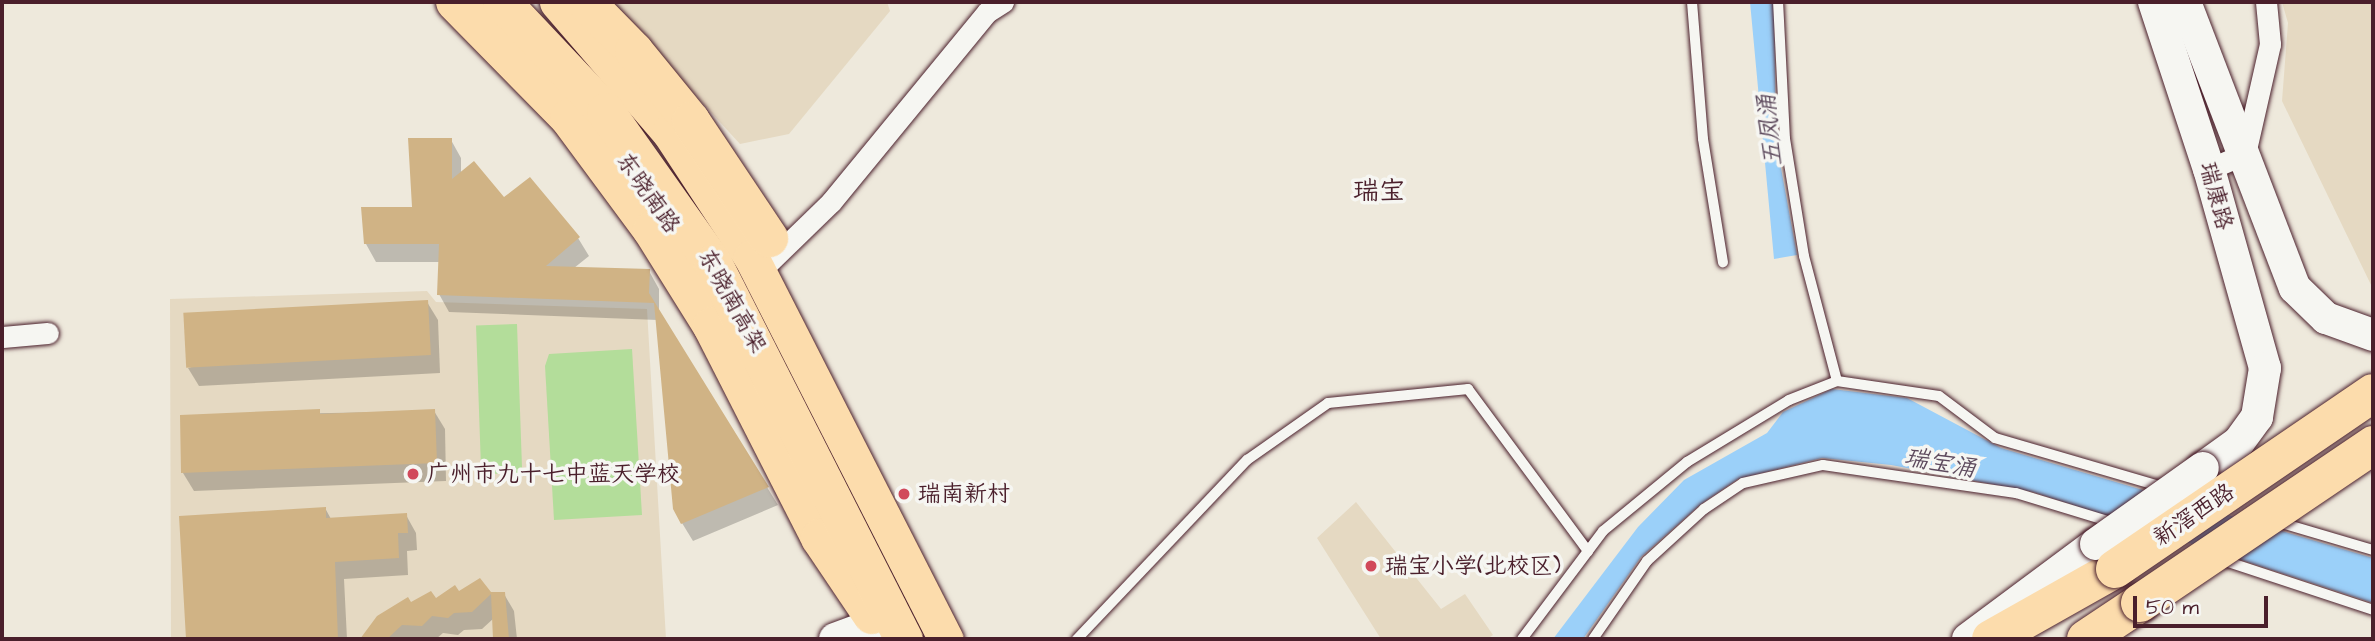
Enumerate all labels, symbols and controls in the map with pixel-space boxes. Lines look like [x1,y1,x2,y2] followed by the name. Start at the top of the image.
[1753,93,1789,167] water label: 五凤涌
[610,147,686,239] street label: 东晓南路
[2194,159,2238,233] street label: 瑞康路
[1353,176,1405,208] district label: 瑞宝
[692,244,772,358] street label: 东晓南高架
[1902,444,1978,484] water label: 瑞宝涌
[427,460,680,488] place label: 广州市九十七中蓝天学校
[405,466,421,482] marker: 广州市九十七中蓝天学校
[2148,478,2240,552] street label: 新滘西路
[918,480,1010,508] place label: 瑞南新村
[896,486,912,502] marker: 瑞南新村
[1385,552,1561,580] place label: 瑞宝小学(北校区)
[1363,558,1379,574] marker: 瑞宝小学(北校区)
[2137,582,2272,626] scale bar
[2146,593,2199,622] text: 50 m

